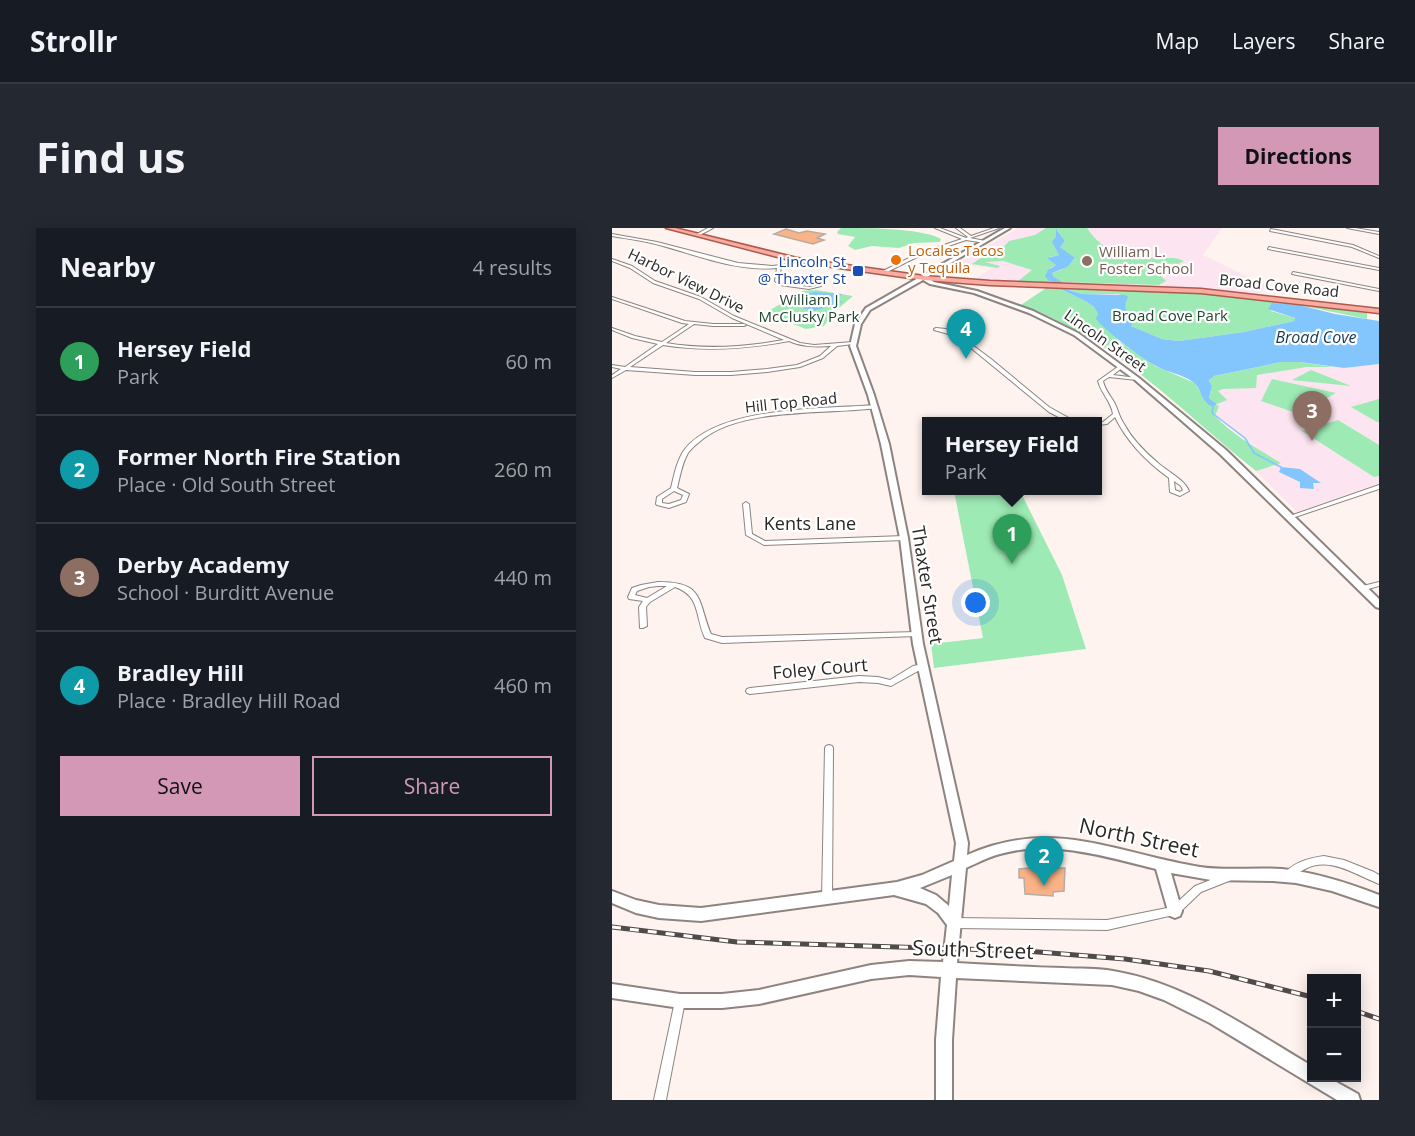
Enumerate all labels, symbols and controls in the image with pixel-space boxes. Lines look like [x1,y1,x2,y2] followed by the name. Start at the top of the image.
[30,22,117,60] text: Strollr
[1156,27,1199,55] text: Map
[1232,27,1296,55] text: Layers
[1329,27,1385,55] text: Share
[1218,127,1379,185] button: Directions
[36,128,185,185] text: Find us
[908,240,1004,277] place label: Locales Tacos y Tequila
[1099,241,1193,278] place label: William L. Foster School
[625,243,748,317] street label: Harbor View Drive
[60,249,155,285] text: Nearby
[758,251,846,288] place label: Lincoln St @ Thaxter St
[889,253,903,267] marker: Locales Tacos y Tequila
[472,254,552,281] text: 4 results
[1080,254,1094,268] marker: William L. Foster School
[851,264,865,278] marker: Lincoln St @ Thaxter St
[1218,269,1340,301] street label: Broad Cove Road
[759,289,860,326] park label: William J McClusky Park
[1061,305,1151,376] street label: Lincoln Street
[1112,305,1228,325] park label: Broad Cove Park
[946,310,986,359] pin: 4
[1275,326,1357,348] water label: Broad Cove
[117,333,251,363] text: Hersey Field
[74,348,85,375] text: 1
[505,348,552,375] text: 60 m
[117,363,159,390] text: Park
[744,387,838,417] street label: Hill Top Road
[1292,392,1332,441] pin: 3
[922,417,1102,495] popup
[945,428,1079,458] text: Hersey Field
[117,441,401,471] text: Former North Fire Station
[74,456,85,483] text: 2
[494,456,552,483] text: 260 m
[945,458,987,485] text: Park
[117,471,335,498] text: Place · Old South Street
[764,511,856,535] street label: Kents Lane
[992,514,1032,564] pin: 1
[907,524,949,646] street label: Thaxter Street
[117,549,289,579] text: Derby Academy
[74,564,85,591] text: 3
[494,564,552,591] text: 440 m
[117,579,334,606] text: School · Burditt Avenue
[961,588,990,617] your location
[771,652,869,684] street label: Foley Court
[117,657,244,687] text: Bradley Hill
[74,672,85,699] text: 4
[494,672,552,699] text: 460 m
[117,687,340,714] text: Place · Bradley Hill Road
[60,756,300,816] button: Save
[312,756,552,816] button: Share
[1077,811,1202,863] street label: North Street
[1024,836,1064,886] pin: 2
[912,933,1034,965] street label: South Street
[1307,974,1361,1082] map controls
[1307,974,1361,1028] button: +
[1307,1028,1361,1082] button: −

